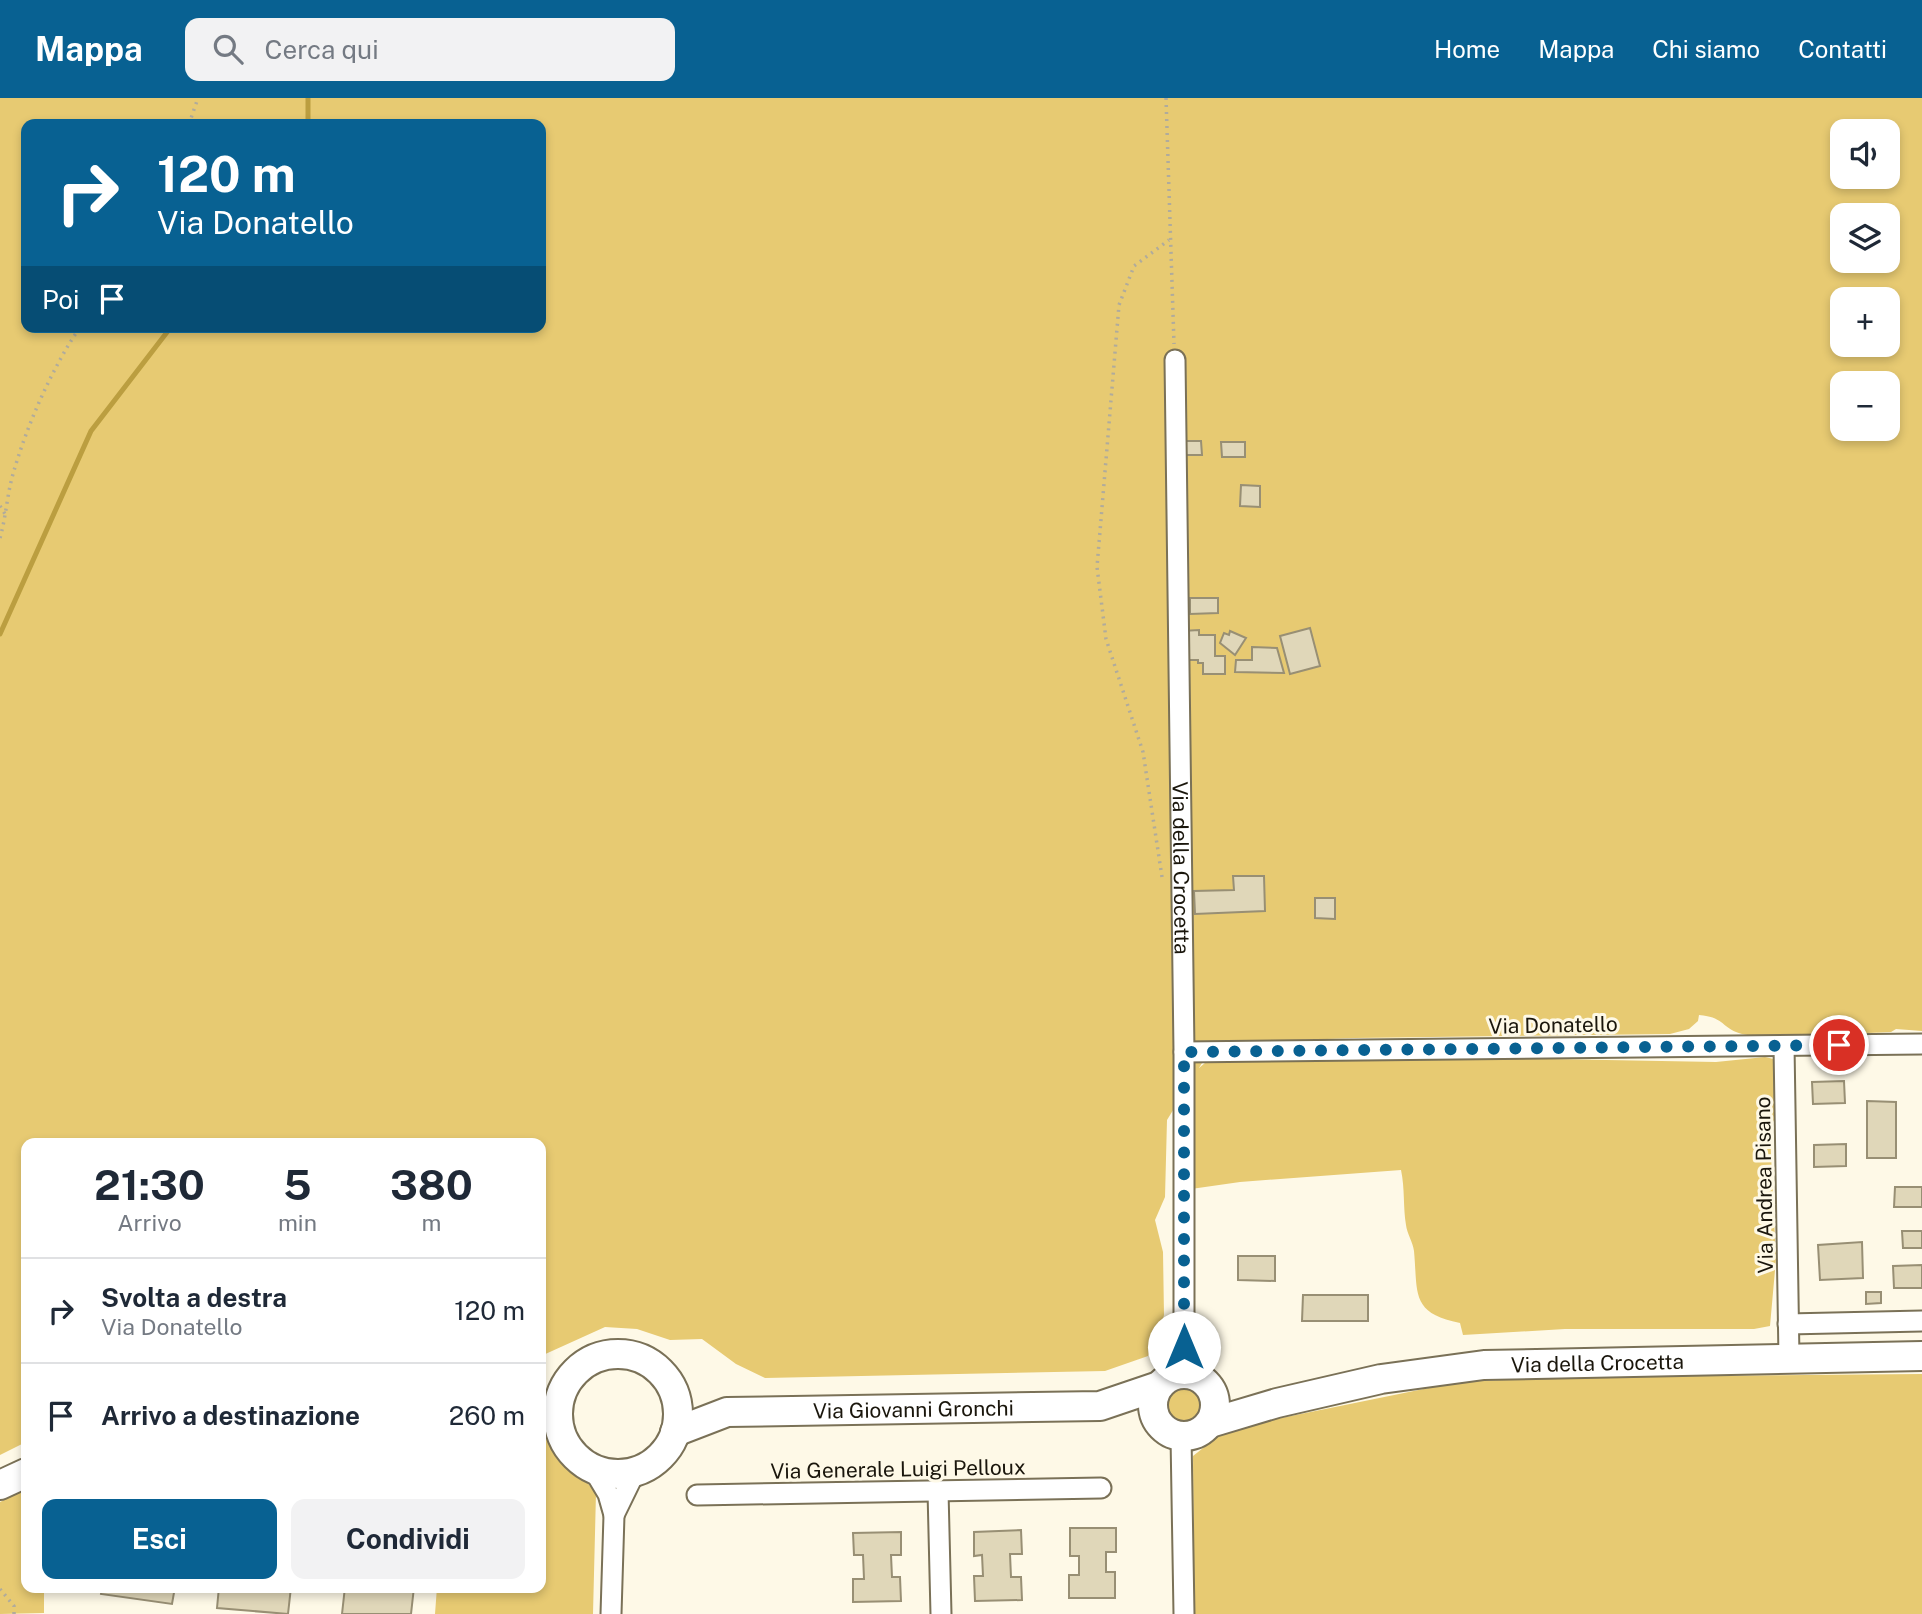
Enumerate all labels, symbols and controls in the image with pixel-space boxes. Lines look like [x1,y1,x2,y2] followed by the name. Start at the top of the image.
[185,18,675,81] search box
[35,30,143,68] text: Mappa
[209,30,247,68] icon: search
[265,34,379,65] text: Cerca qui
[1434,35,1500,63] text: Home
[1538,35,1614,63] text: Mappa
[1652,35,1760,63] text: Chi siamo
[1798,35,1887,63] text: Contatti
[1830,119,1900,441] map controls
[1830,119,1900,189] button: sound
[157,145,296,203] text: 120 m
[42,147,133,238] icon: right
[1830,203,1900,273] button: layers
[157,204,354,241] text: Via Donatello
[93,280,131,318] icon: arrive
[42,284,79,315] text: Poi
[1830,287,1900,357] button: +
[1830,371,1900,441] button: −
[1168,781,1195,955] street label: Via della Crocetta
[1488,1011,1618,1039] street label: Via Donatello
[1809,1015,1869,1075] pin
[1820,1026,1858,1064] icon: arrive
[1750,1096,1778,1274] street label: Via Andrea Pisano
[94,1160,205,1209] text: 21:30
[283,1160,312,1209] text: 5
[390,1160,473,1209] text: 380
[117,1209,182,1236] text: Arrivo
[278,1209,317,1236] text: min
[422,1209,441,1236] text: m
[101,1282,287,1313] text: Svolta a destra
[42,1292,80,1330] icon: right
[454,1295,525,1326] text: 120 m
[1147,1310,1221,1384] position arrow
[101,1313,243,1340] text: Via Donatello
[1510,1348,1684,1377] street label: Via della Crocetta
[813,1395,1014,1423] street label: Via Giovanni Gronchi
[42,1397,80,1435] icon: arrive
[101,1400,360,1431] text: Arrivo a destinazione
[449,1400,525,1431] text: 260 m
[770,1454,1026,1484] street label: Via Generale Luigi Pelloux
[42,1499,277,1579] button: Esci
[291,1499,525,1579] button: Condividi

